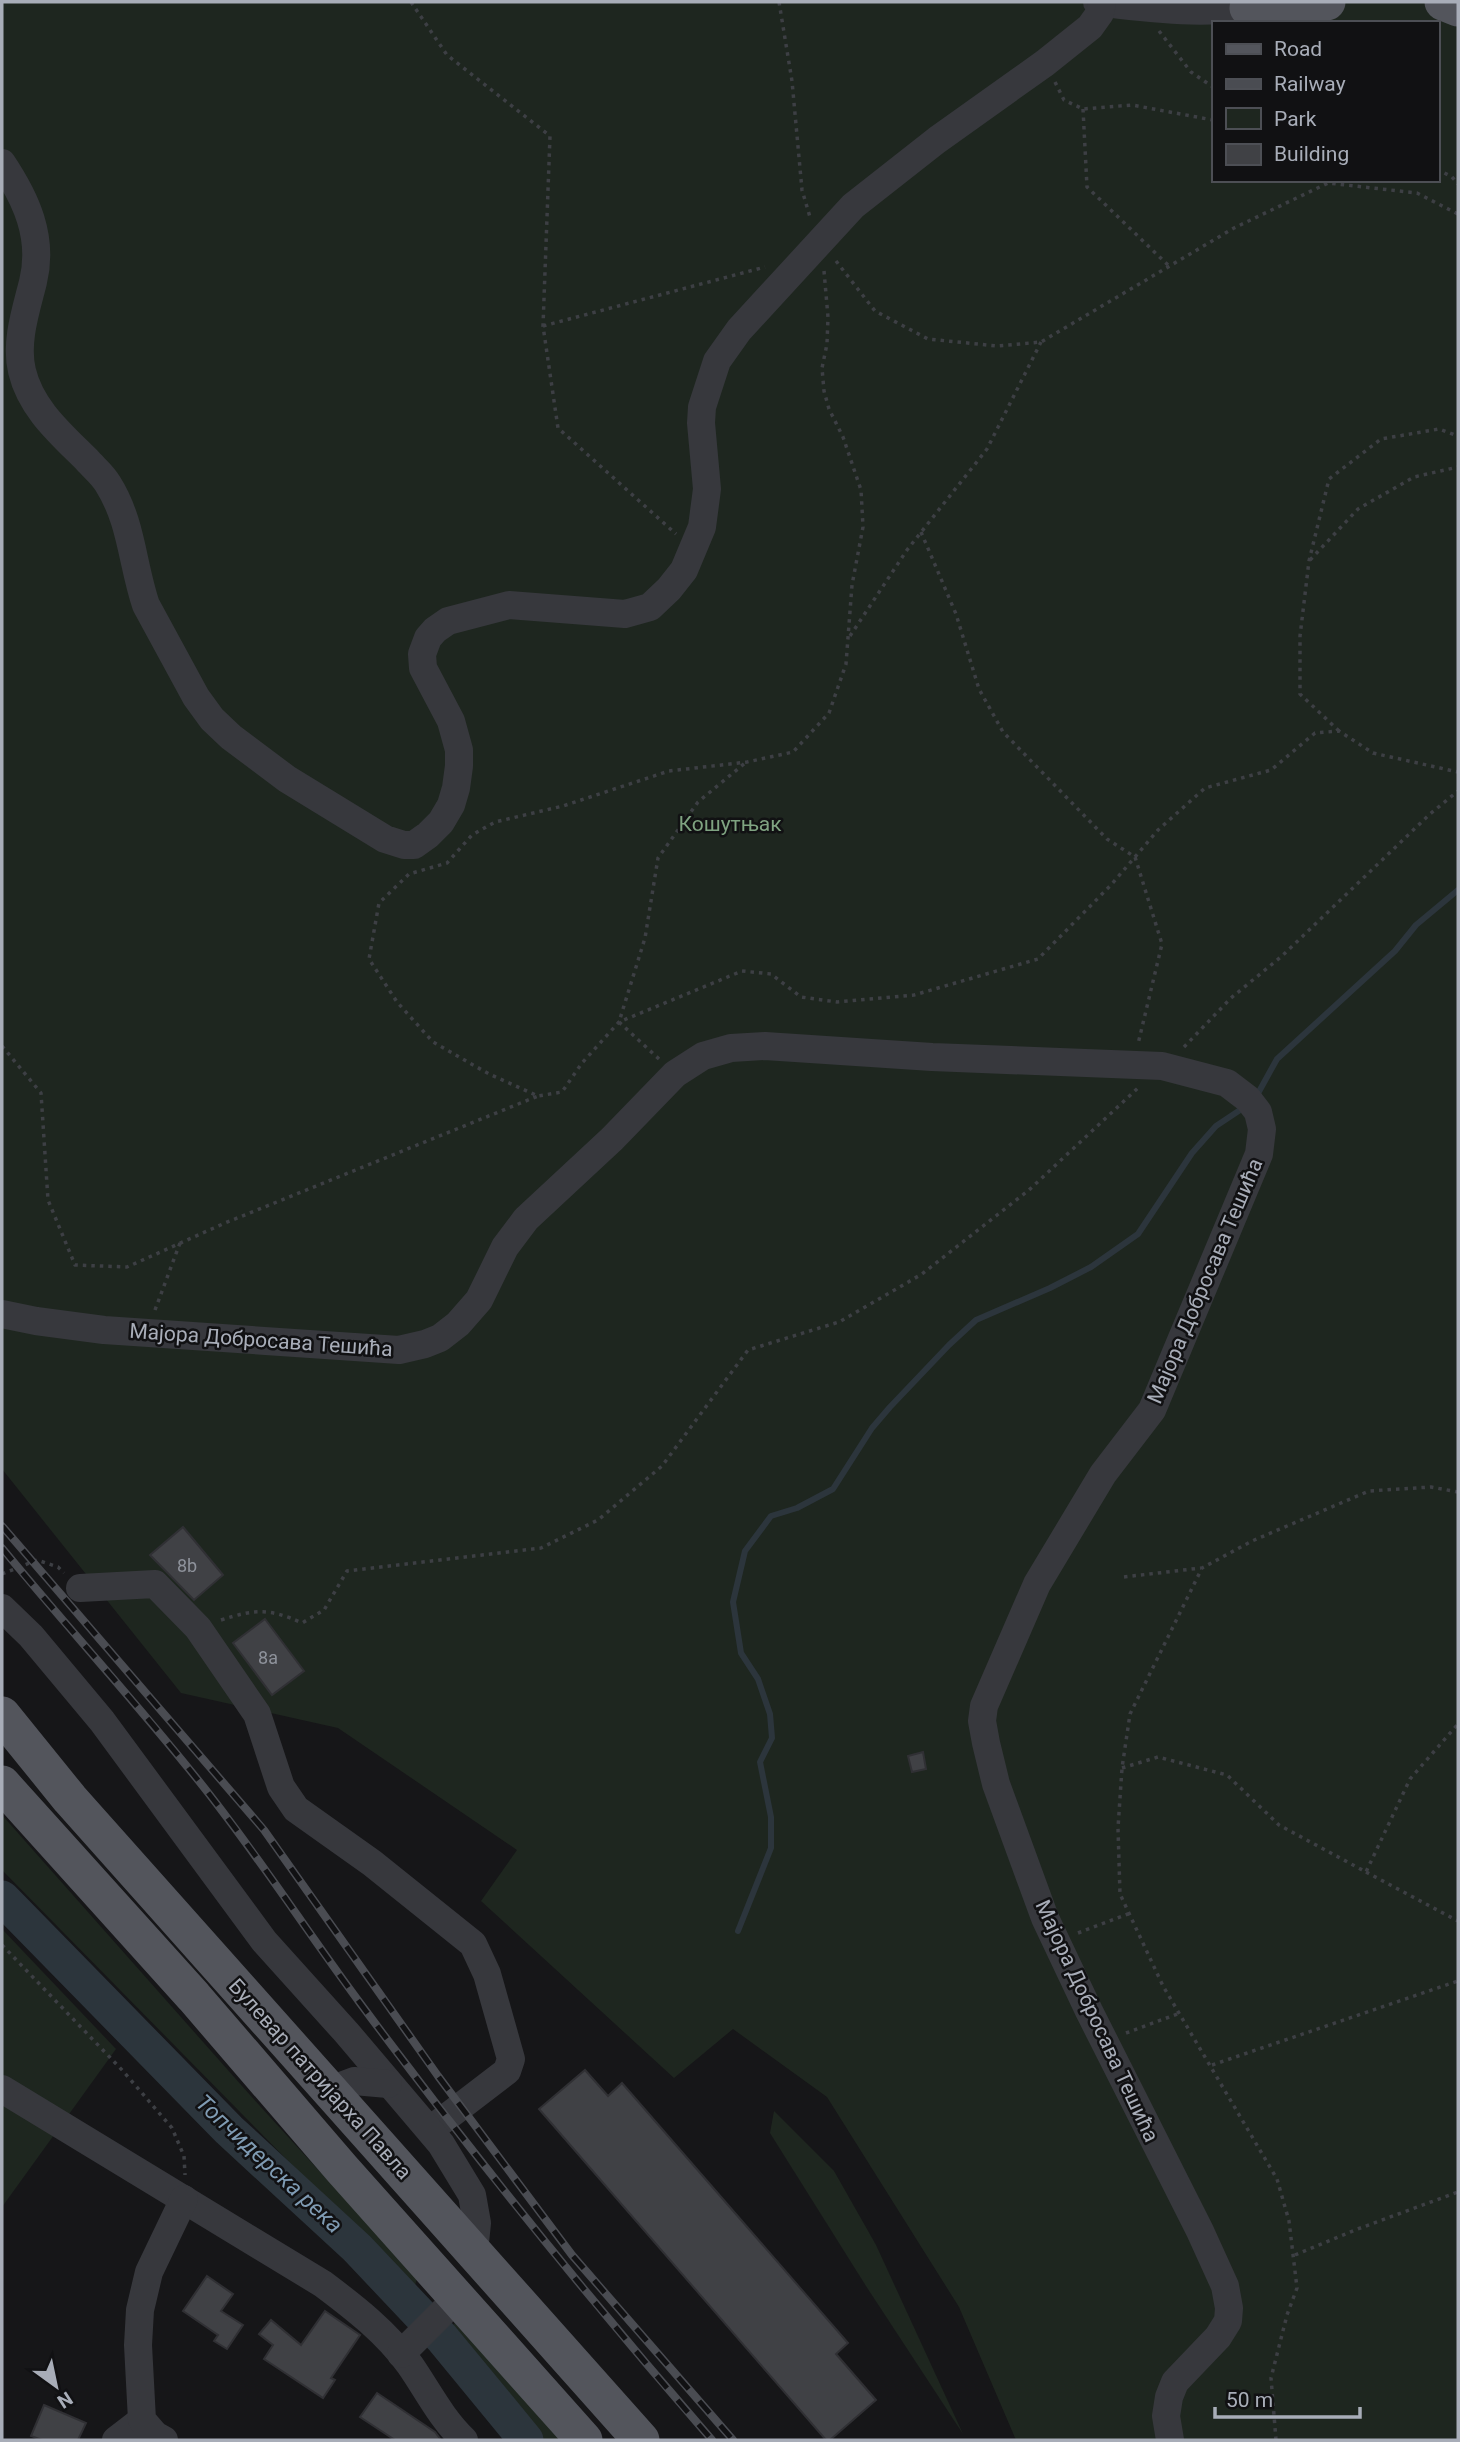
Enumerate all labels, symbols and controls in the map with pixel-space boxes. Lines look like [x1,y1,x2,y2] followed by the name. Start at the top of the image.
[1212,21,1439,182] legend
[1274,37,1322,61] text: Road
[1274,72,1346,96] text: Railway
[1274,107,1317,131] text: Park
[1274,142,1349,166] text: Building
[678,812,782,836] park label: Кошутњак
[1142,1155,1268,1407] street label: Мајора Добросава Тешића
[129,1319,393,1361] street label: Мајора Добросава Тешића
[177,1555,197,1576] house number: 8b
[258,1647,278,1668] house number: 8a
[1030,1896,1164,2146] street label: Мајора Добросава Тешића
[224,1974,416,2184] street label: Булевар патријарха Павла
[190,2089,348,2239] water label: Топчидерска река
[21,2351,91,2421] north arrow
[1215,2376,1360,2420] scale bar
[53,2387,77,2413] text: N
[1226,2388,1273,2412] text: 50 m

